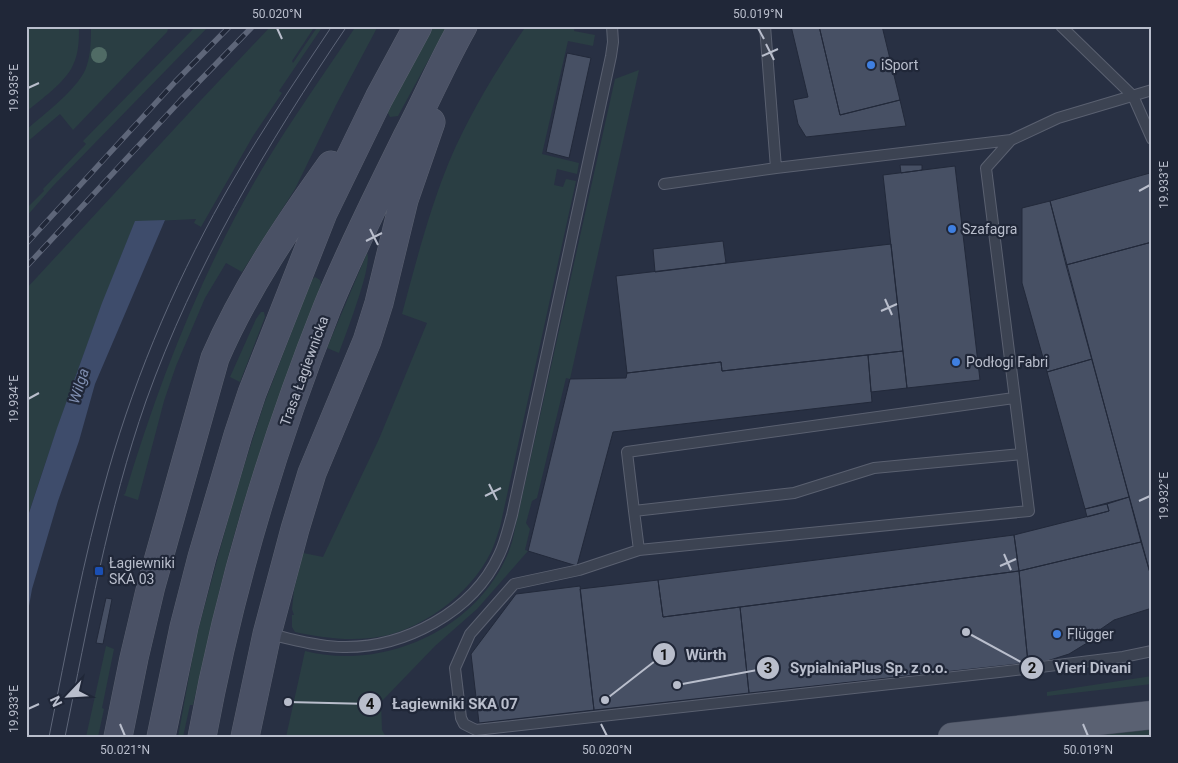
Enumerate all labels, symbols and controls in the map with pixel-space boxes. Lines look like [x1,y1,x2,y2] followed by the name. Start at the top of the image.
[252,7,302,21] text: 50.020°N
[733,7,783,21] text: 50.019°N
[881,57,919,73] place label: iSport
[865,59,877,71] marker: iSport
[7,64,21,112] text: 19.935°E
[1157,161,1171,209] text: 19.933°E
[962,221,1017,237] place label: Szafagra
[946,223,958,235] marker: Szafagra
[277,314,331,428] street label: Trasa Łagiewnicka
[966,354,1048,370] place label: Podłogi Fabri
[950,356,962,368] marker: Podłogi Fabri
[65,366,93,406] water label: Wilga
[7,375,21,423] text: 19.934°E
[1157,472,1171,520] text: 19.932°E
[109,555,175,587] place label: Łagiewniki SKA 03
[93,565,105,577] marker: Łagiewniki SKA 03
[1067,626,1114,642] place label: Flügger
[1051,628,1063,640] marker: Flügger
[651,639,737,669] callout: Würth
[660,646,668,664] text: 1
[686,646,726,664] text: Würth
[756,653,958,683] callout: SypialniaPlus Sp. z o.o.
[1020,653,1142,683] callout: Vieri Divani
[764,659,772,677] text: 3
[790,659,948,677] text: SypialniaPlus Sp. z o.o.
[1028,659,1037,677] text: 2
[1055,659,1131,677] text: Vieri Divani
[42,670,92,720] north arrow
[7,685,21,733] text: 19.933°E
[357,689,528,719] callout: Łagiewniki SKA 07
[47,694,66,709] text: N
[366,695,375,713] text: 4
[392,695,518,713] text: Łagiewniki SKA 07
[100,743,150,757] text: 50.021°N
[582,743,632,757] text: 50.020°N
[1063,743,1113,757] text: 50.019°N

